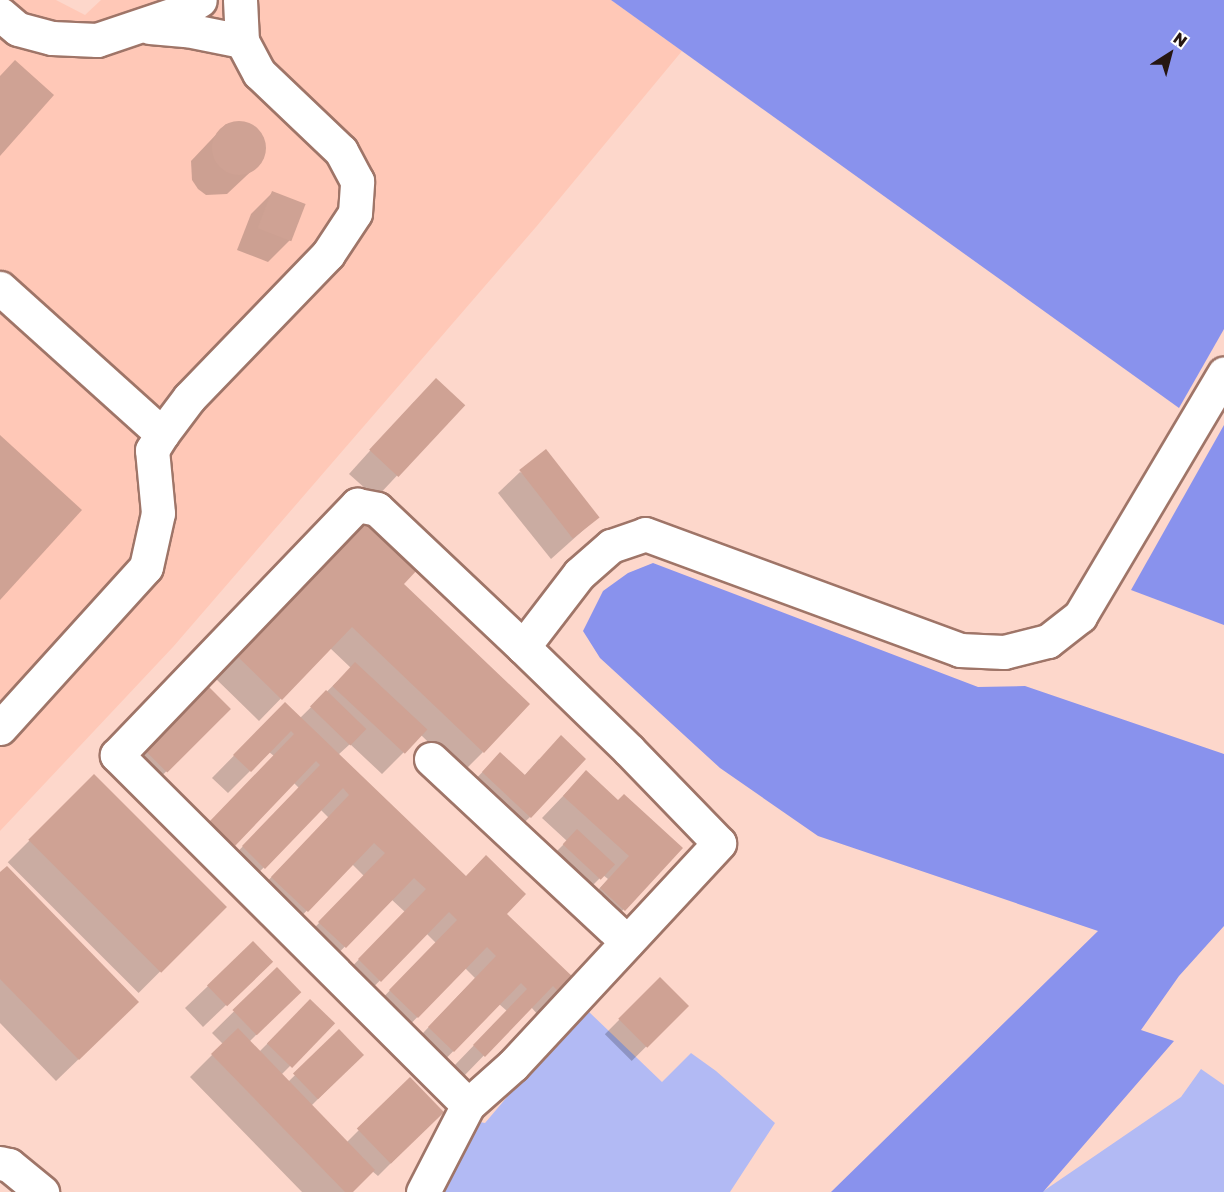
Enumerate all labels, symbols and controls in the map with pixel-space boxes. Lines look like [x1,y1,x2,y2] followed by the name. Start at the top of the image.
[1140,24,1200,84] north arrow
[1170,28,1191,51] text: N

